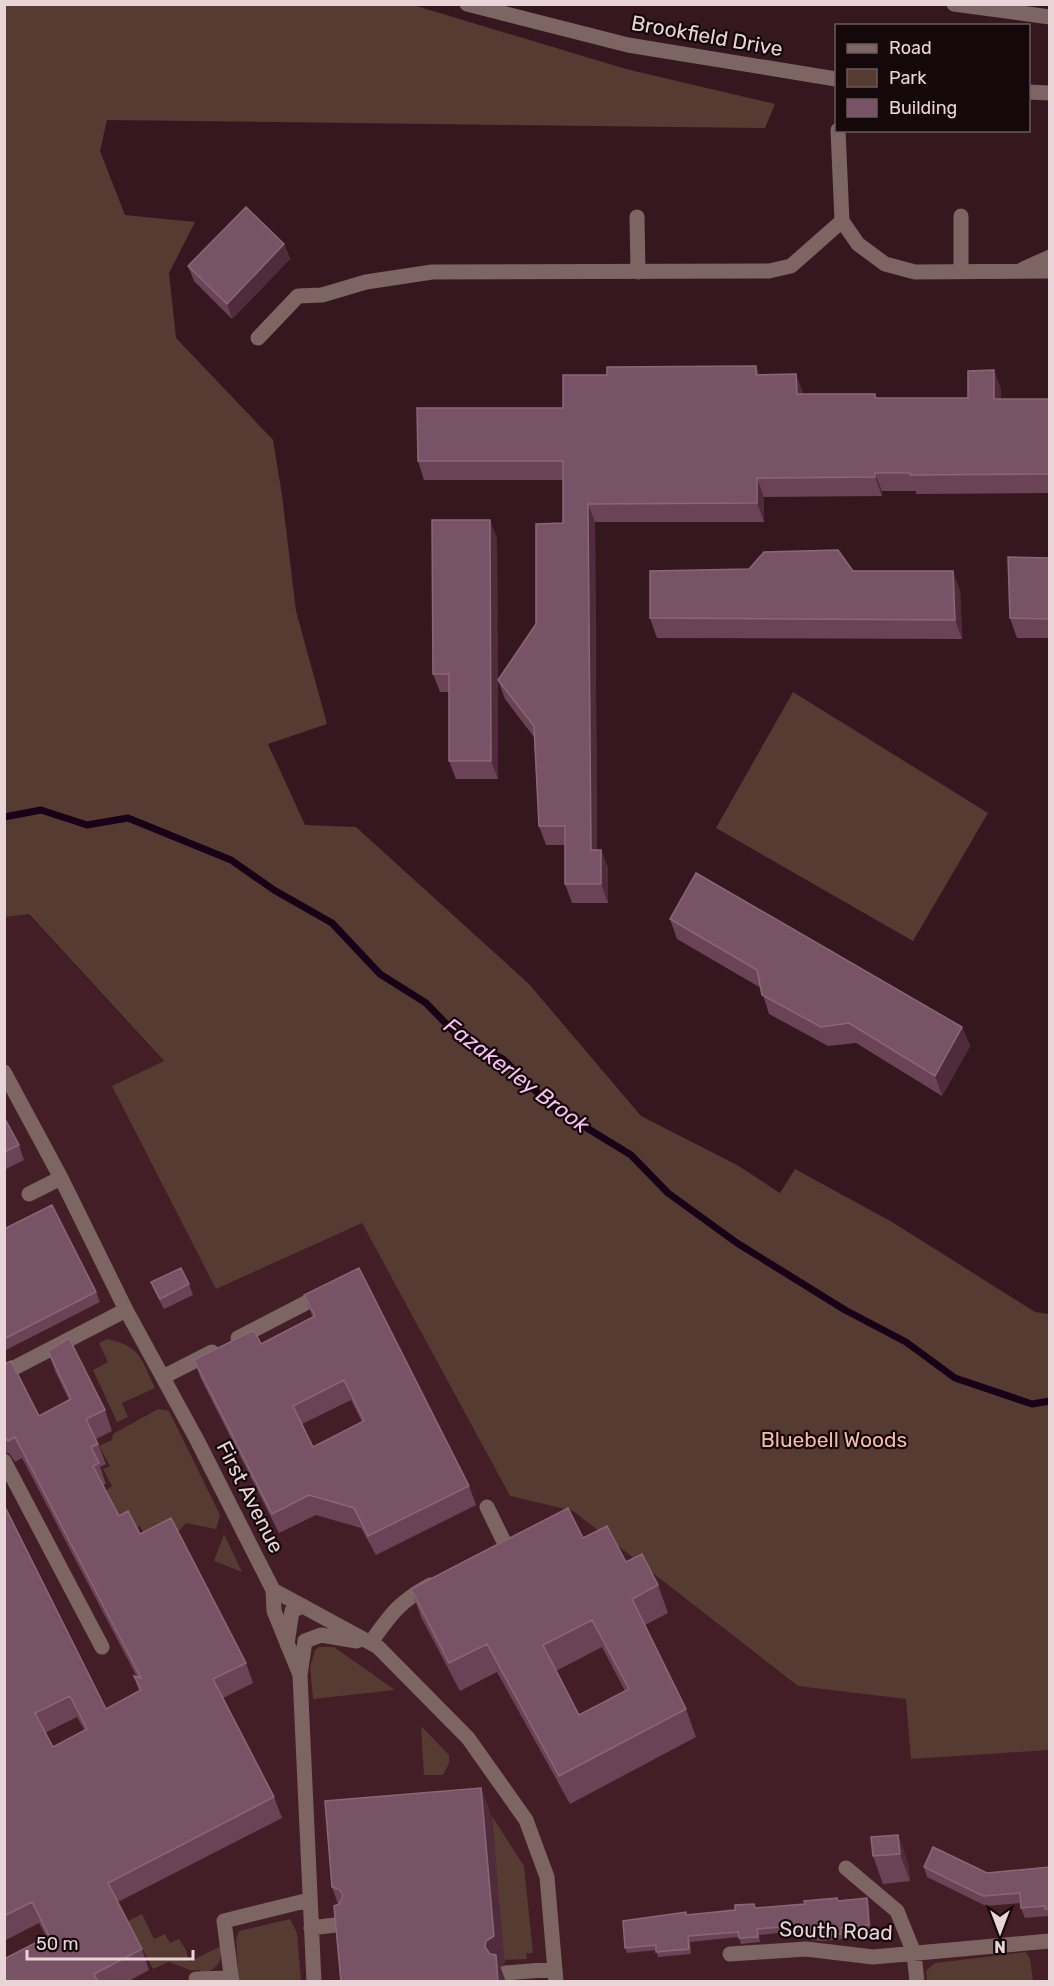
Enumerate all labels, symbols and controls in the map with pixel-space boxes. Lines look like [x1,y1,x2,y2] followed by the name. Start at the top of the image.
[629,10,785,61] street label: Brookfield Drive
[835,24,1030,132] legend
[889,37,932,59] text: Road
[889,67,927,89] text: Park
[889,97,957,119] text: Building
[439,1012,595,1139] water label: Fazakerley Brook
[761,1427,907,1452] park label: Bluebell Woods
[212,1437,289,1557] street label: First Avenue
[970,1902,1030,1962] north arrow
[779,1916,893,1945] street label: South Road
[27,1923,194,1961] scale bar
[36,1933,79,1955] text: 50 m
[994,1937,1006,1956] text: N

